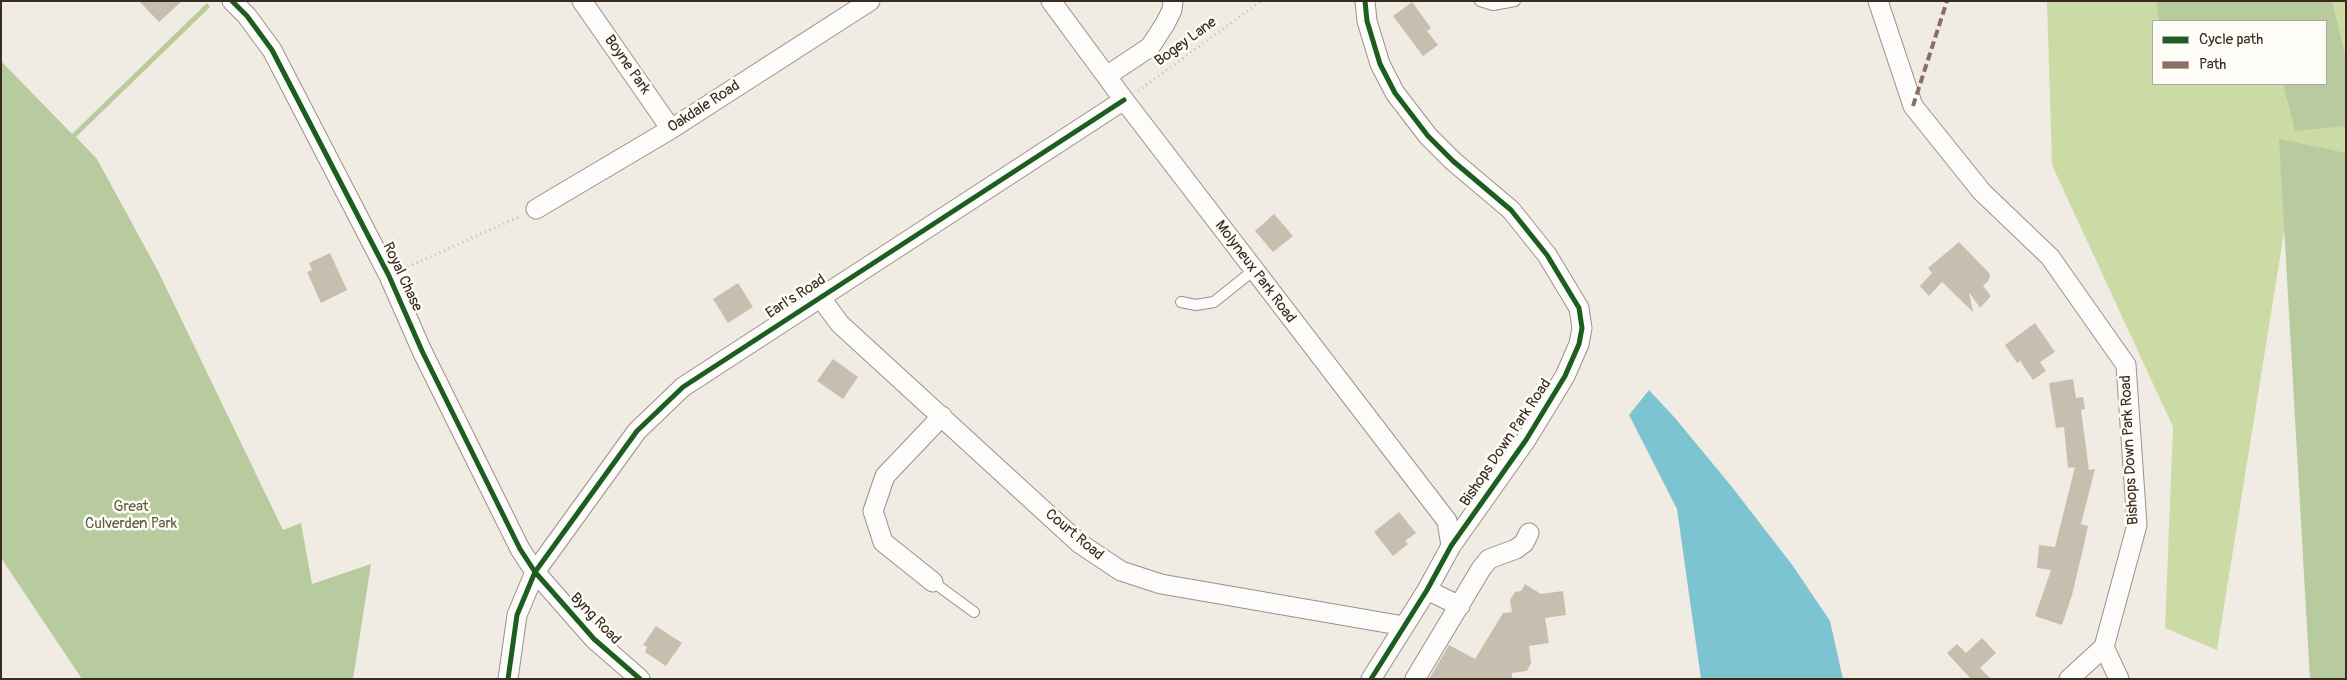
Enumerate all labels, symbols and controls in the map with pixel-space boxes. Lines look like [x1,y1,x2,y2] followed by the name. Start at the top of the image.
[1152,14,1220,70] street label: Bogey Lane
[2152,20,2327,85] legend
[2199,30,2263,49] text: Cycle path
[600,32,654,98] street label: Boyne Park
[2199,55,2226,74] text: Path
[665,77,743,137] street label: Oakdale Road
[1211,217,1299,327] street label: Molyneux Park Road
[378,240,426,314] street label: Royal Chase
[763,271,829,323] street label: Earl's Road
[2117,375,2143,525] street label: Bishops Down Park Road
[1457,376,1555,510] street label: Bishops Down Park Road
[85,498,177,533] park label: Great Culverden Park
[1041,505,1107,565] street label: Court Road
[566,589,624,649] street label: Byng Road

